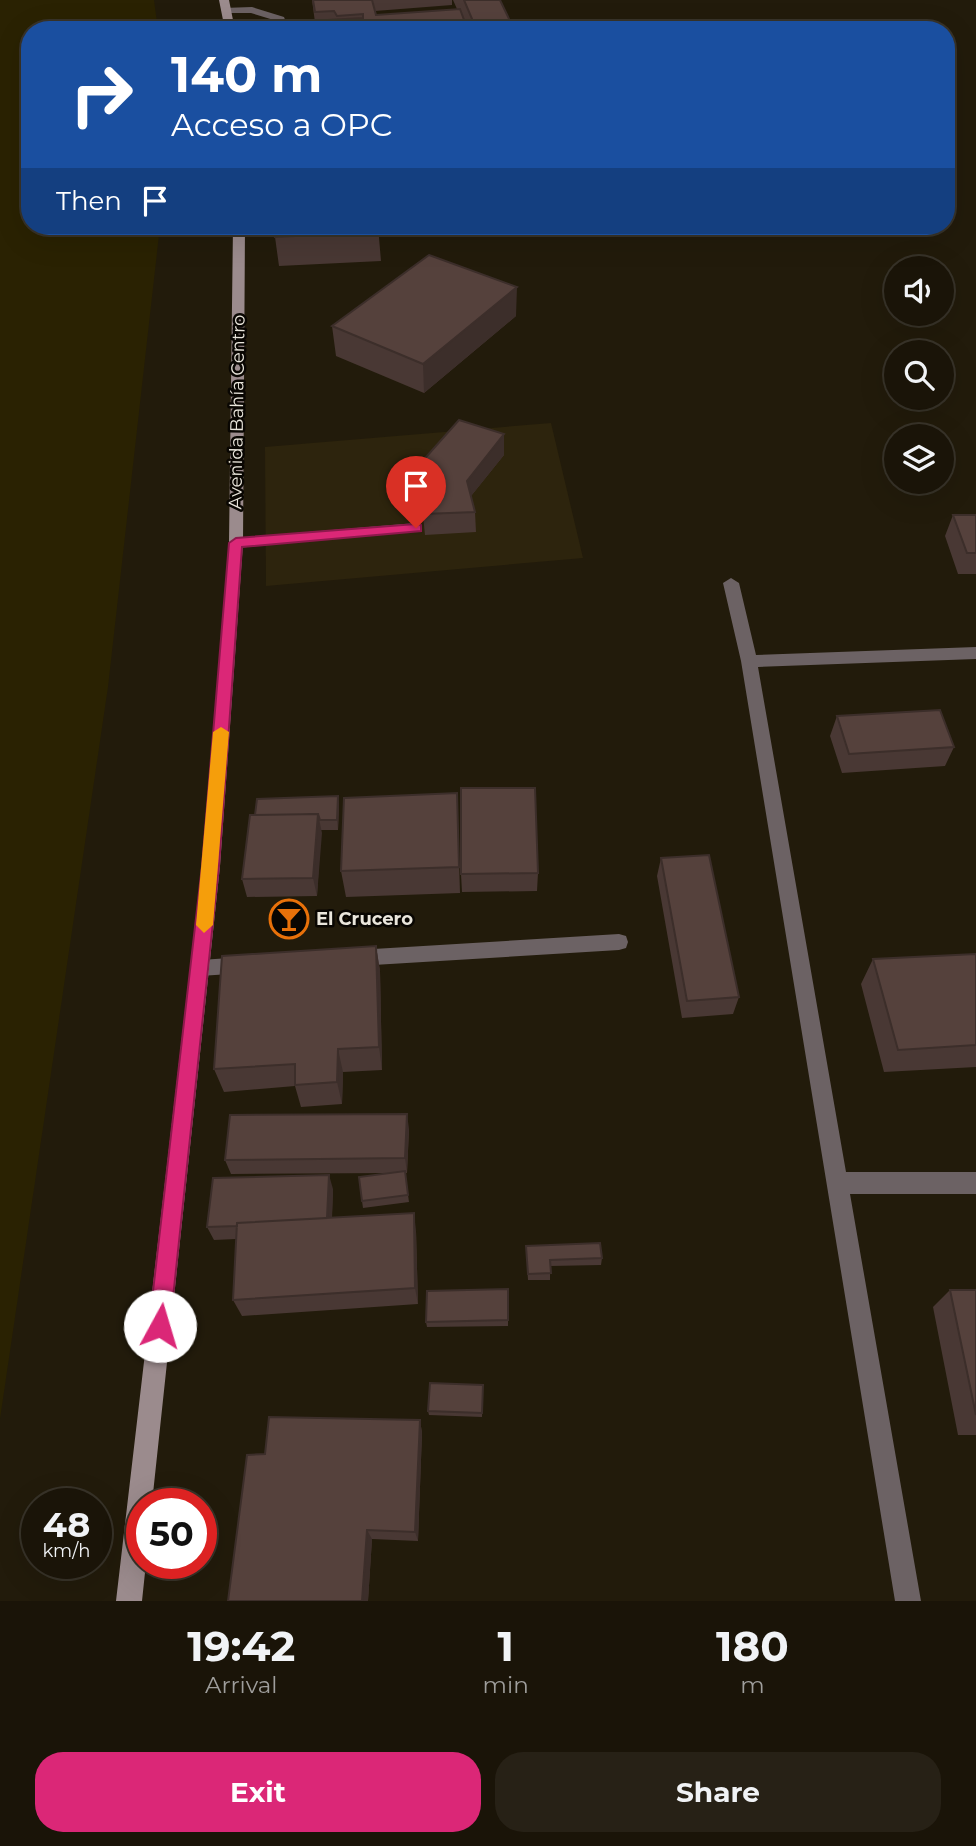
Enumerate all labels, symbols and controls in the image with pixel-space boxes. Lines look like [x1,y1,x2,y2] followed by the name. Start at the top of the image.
[171,45,323,104] text: 140 m
[56,49,147,140] icon: right
[171,105,392,144] text: Acceso a OPC
[136,182,174,220] icon: arrive
[56,185,122,217] text: Then
[884,256,954,494] map controls
[884,256,954,326] button: sound
[224,314,250,510] street label: Avenida Bahía Centro
[884,340,954,410] button: search
[884,424,954,494] button: layers
[386,456,446,528] pin
[397,467,435,505] icon: arrive
[268,898,310,940] bar icon: El Crucero
[316,908,413,930] place label: El Crucero
[123,1289,197,1363] position arrow
[126,1488,217,1579] speed limit sign: 50
[43,1503,90,1546] text: 48
[42,1540,91,1562] text: km/h
[187,1620,295,1672] text: 19:42
[497,1620,514,1672] text: 1
[716,1620,789,1672] text: 180
[205,1671,278,1699] text: Arrival
[483,1671,529,1699] text: min
[740,1671,765,1699] text: m
[35,1752,481,1832] button: Exit
[495,1752,941,1832] button: Share

